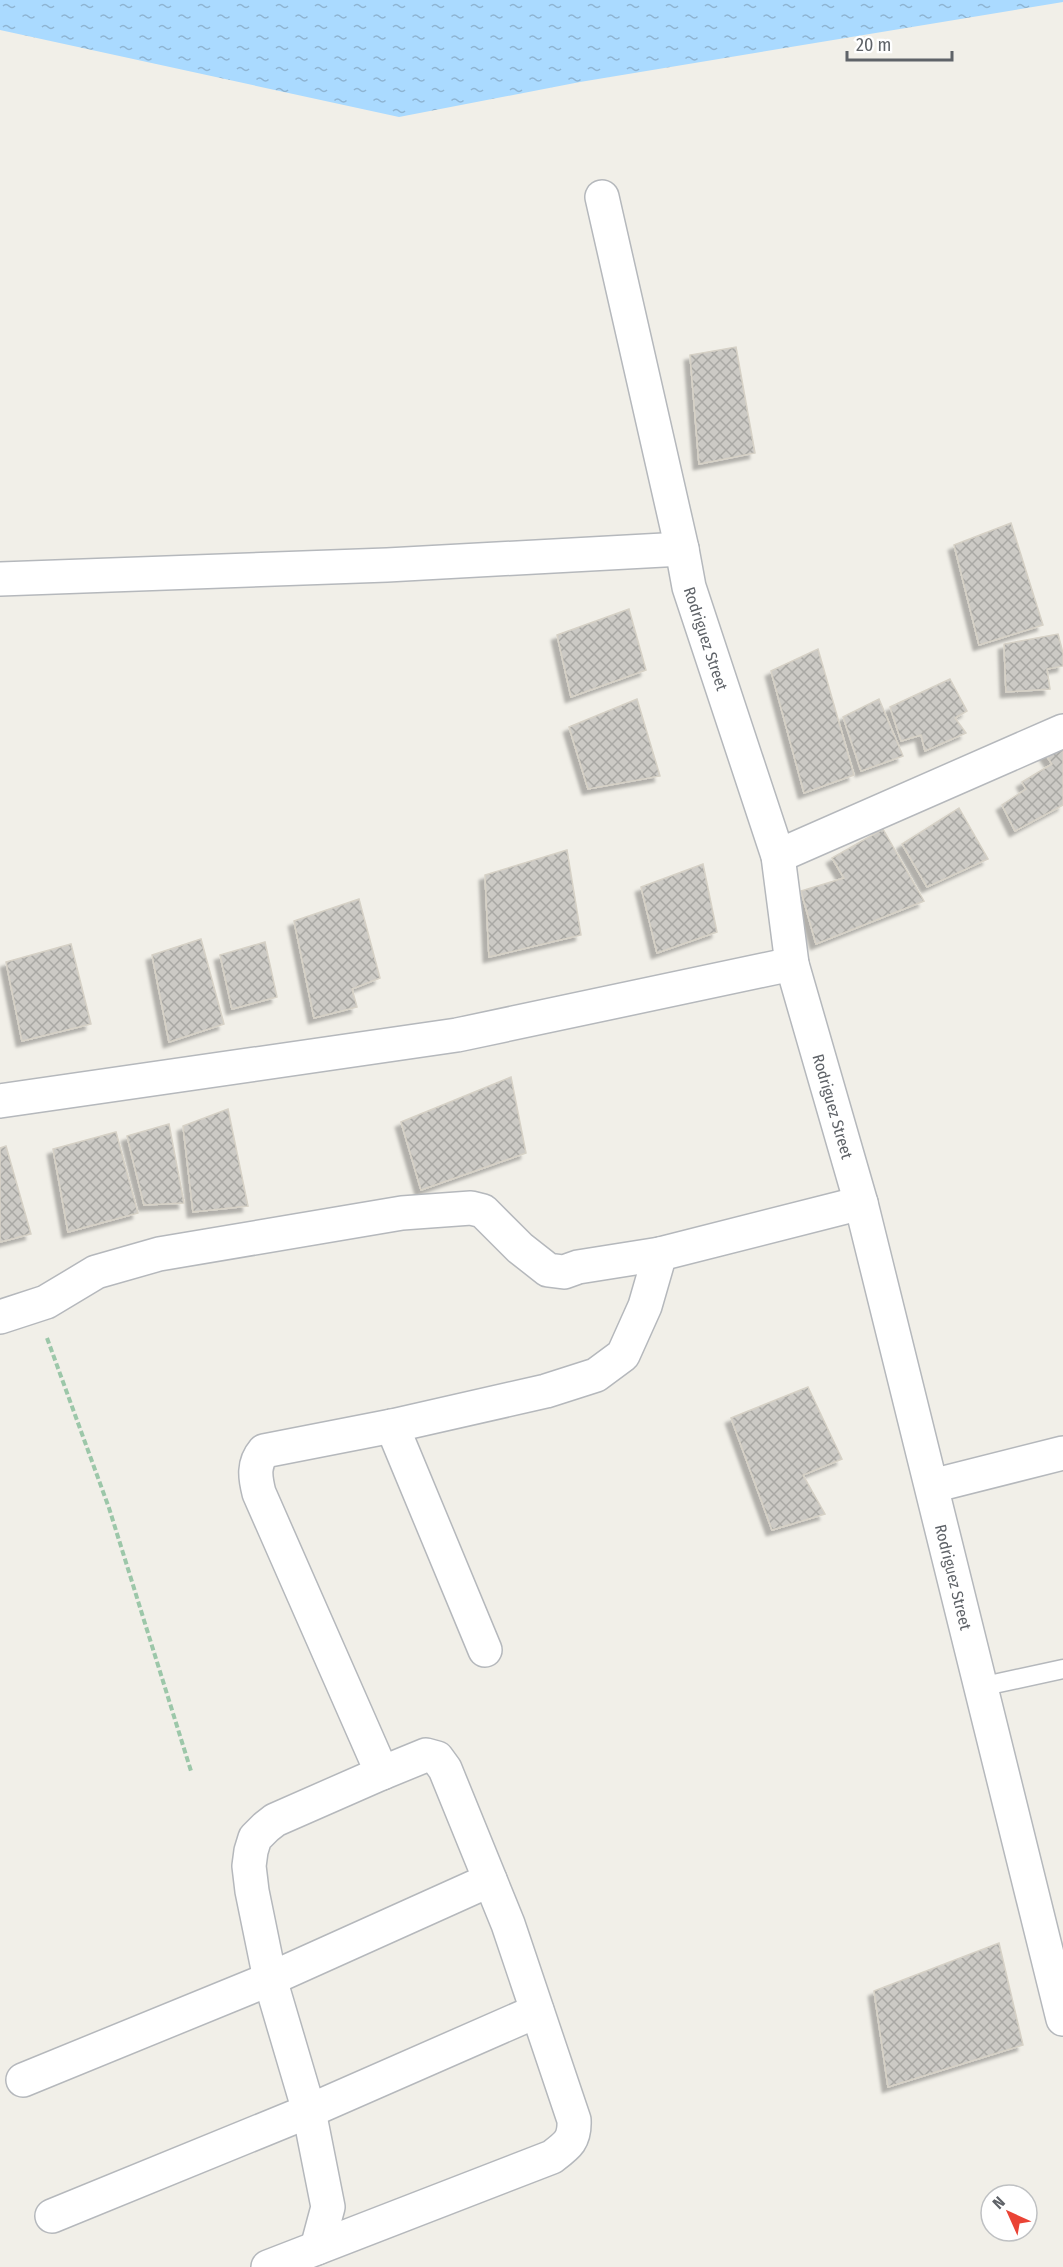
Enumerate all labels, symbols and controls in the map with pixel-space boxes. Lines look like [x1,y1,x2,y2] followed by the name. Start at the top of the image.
[847,24,952,62] scale bar
[856,34,891,56] text: 20 m
[680,584,732,694] street label: Rodriguez Street
[809,1052,857,1162] street label: Rodriguez Street
[931,1522,976,1633] street label: Rodriguez Street
[979,2183,1039,2243] north arrow
[989,2193,1009,2213] text: N

